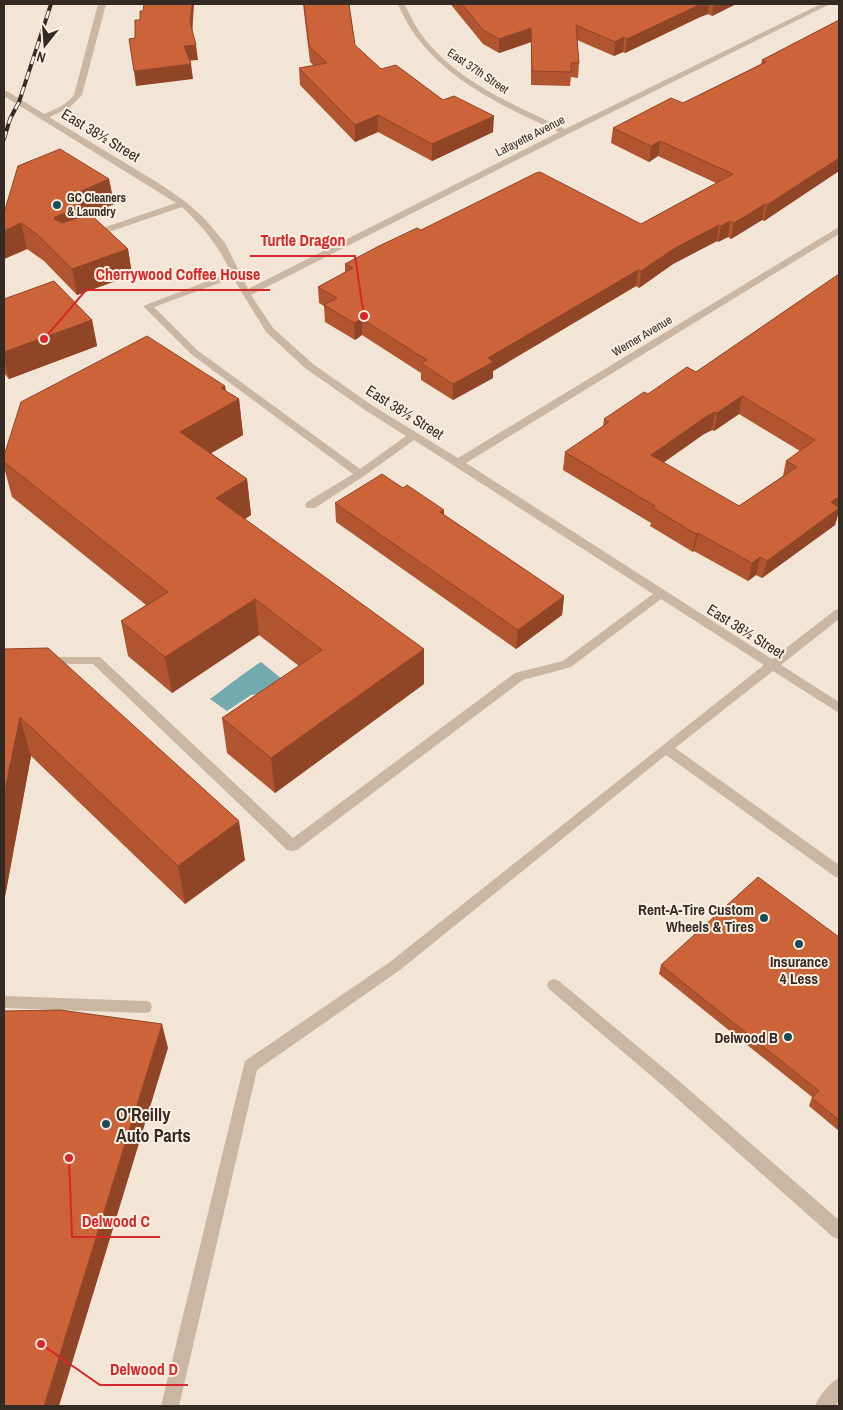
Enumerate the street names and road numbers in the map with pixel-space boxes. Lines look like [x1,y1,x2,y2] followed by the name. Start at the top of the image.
[444,45,512,98] street label: East 37th Street
[58,103,145,167] street label: East 38½ Street
[493,112,567,160] street label: Lafayette Avenue
[609,312,675,360] street label: Werner Avenue
[362,380,448,445] street label: East 38½ Street
[703,599,789,664] street label: East 38½ Street

